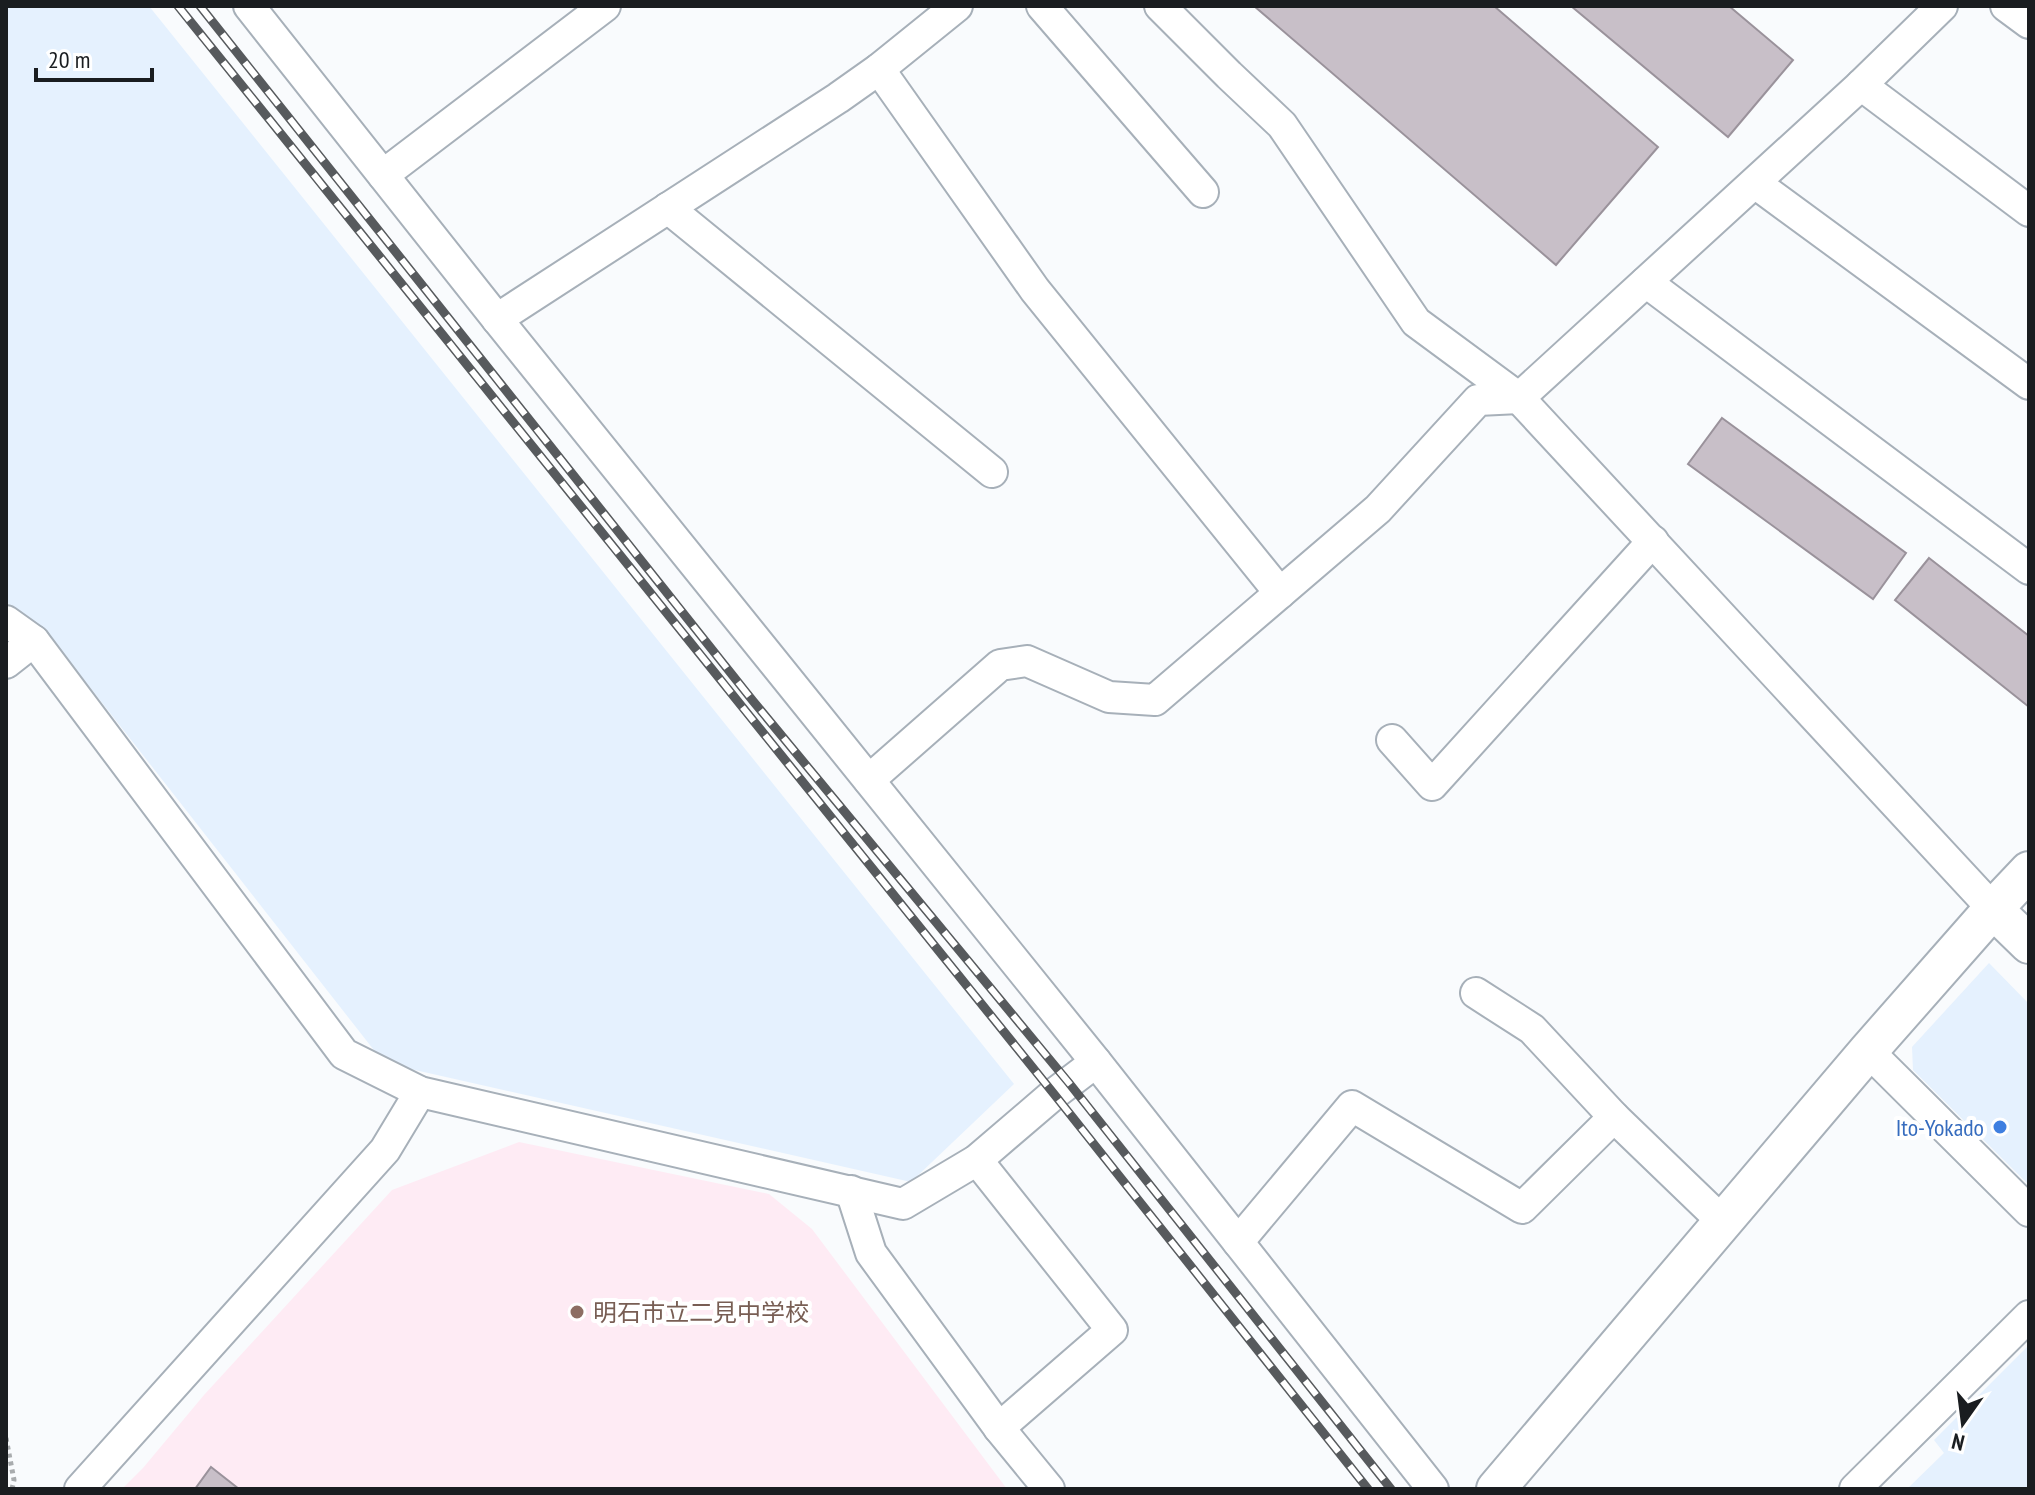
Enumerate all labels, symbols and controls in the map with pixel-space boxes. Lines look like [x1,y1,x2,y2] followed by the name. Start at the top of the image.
[36,32,152,82] scale bar
[48,44,90,75] text: 20 m
[1896,1112,1984,1143] place label: Ito-Yokado
[1991,1118,2009,1136] marker: Ito-Yokado
[593,1297,809,1328] place label: 明石市立二見中学校
[568,1303,586,1321] marker: 明石市立二見中学校
[1923,1383,2003,1463] north arrow
[1949,1427,1967,1457] text: N

